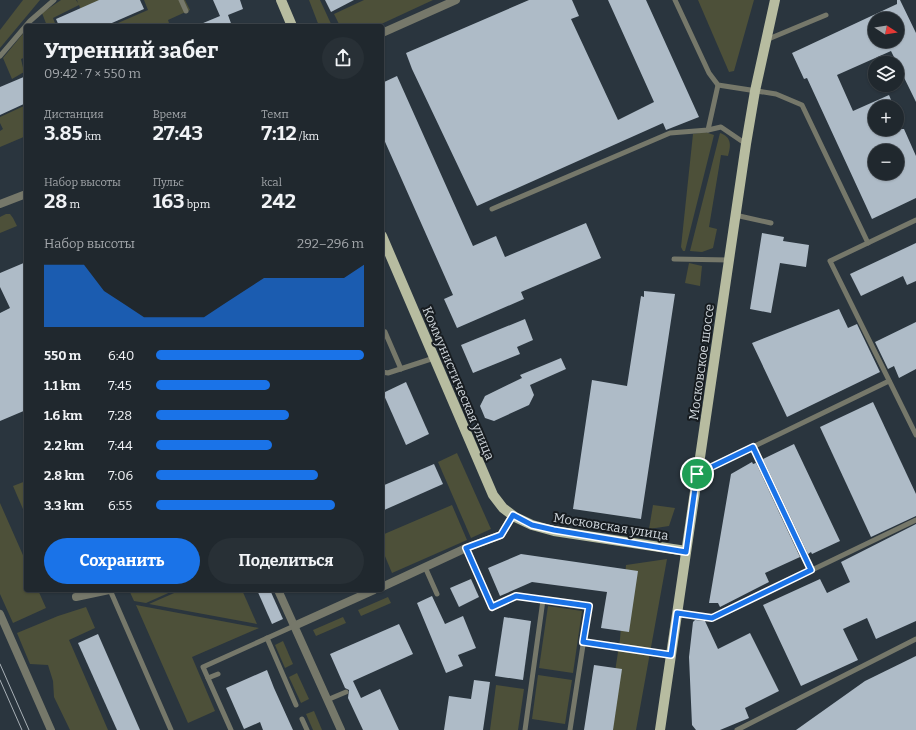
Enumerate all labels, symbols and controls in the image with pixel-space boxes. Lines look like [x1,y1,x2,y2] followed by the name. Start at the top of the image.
[868,12,904,48] north arrow
[868,12,904,180] map controls
[44,37,218,64] text: Утренний забег
[322,37,364,79] button: share
[868,56,904,92] button: layers
[44,66,141,81] text: 09:42 · 7 × 550 m
[868,100,904,136] button: +
[44,108,104,121] text: Дистанция
[153,108,186,121] text: Время
[261,108,289,121] text: Темп
[44,121,82,145] text: 3.85
[153,121,203,145] text: 27:43
[261,121,297,145] text: 7:12
[82,130,101,143] text: km
[297,130,319,143] text: /km
[868,144,904,180] button: −
[44,176,121,189] text: Набор высоты
[153,176,184,189] text: Пульс
[261,176,282,189] text: kcal
[44,189,67,213] text: 28
[153,189,185,213] text: 163
[261,189,296,213] text: 242
[67,198,80,211] text: m
[185,198,210,211] text: bpm
[44,236,135,251] text: Набор высоты
[297,236,364,251] text: 292–296 m
[686,303,717,421] street label: Московское шоссе
[419,304,498,462] street label: Коммунистическая улица
[44,348,81,363] text: 550 m
[108,348,134,363] text: 6:40
[44,378,80,393] text: 1.1 km
[108,378,132,393] text: 7:45
[44,408,82,423] text: 1.6 km
[108,408,132,423] text: 7:28
[44,438,84,453] text: 2.2 km
[108,438,133,453] text: 7:44
[680,457,714,491] pin
[686,463,708,485] icon: arrive
[44,468,84,483] text: 2.8 km
[108,468,133,483] text: 7:06
[44,498,84,513] text: 3.3 km
[108,498,132,513] text: 6:55
[552,510,670,543] street label: Московская улица
[44,538,200,584] button: Сохранить
[208,538,364,584] button: Поделиться

